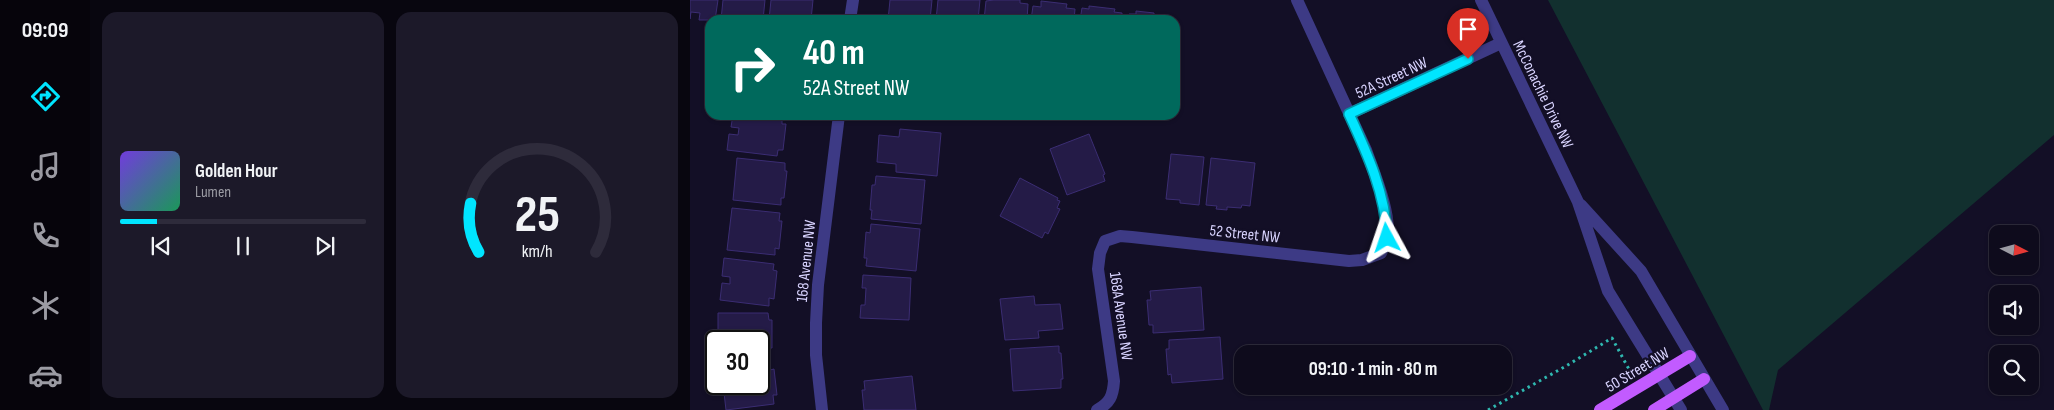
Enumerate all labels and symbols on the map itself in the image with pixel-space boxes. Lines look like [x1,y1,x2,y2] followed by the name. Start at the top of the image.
[1447,8,1489,59] pin
[1508,38,1577,152] street label: McConachie Drive NW
[1353,53,1431,103] street label: 52A Street NW
[1360,211,1412,263] position arrow
[793,219,820,303] street label: 168 Avenue NW
[1209,221,1281,248] street label: 52 Street NW
[1989,225,2039,275] north arrow
[1105,271,1136,362] street label: 168A Avenue NW
[705,330,770,395] speed limit sign: 30
[1602,344,1674,397] street label: 50 Street NW

